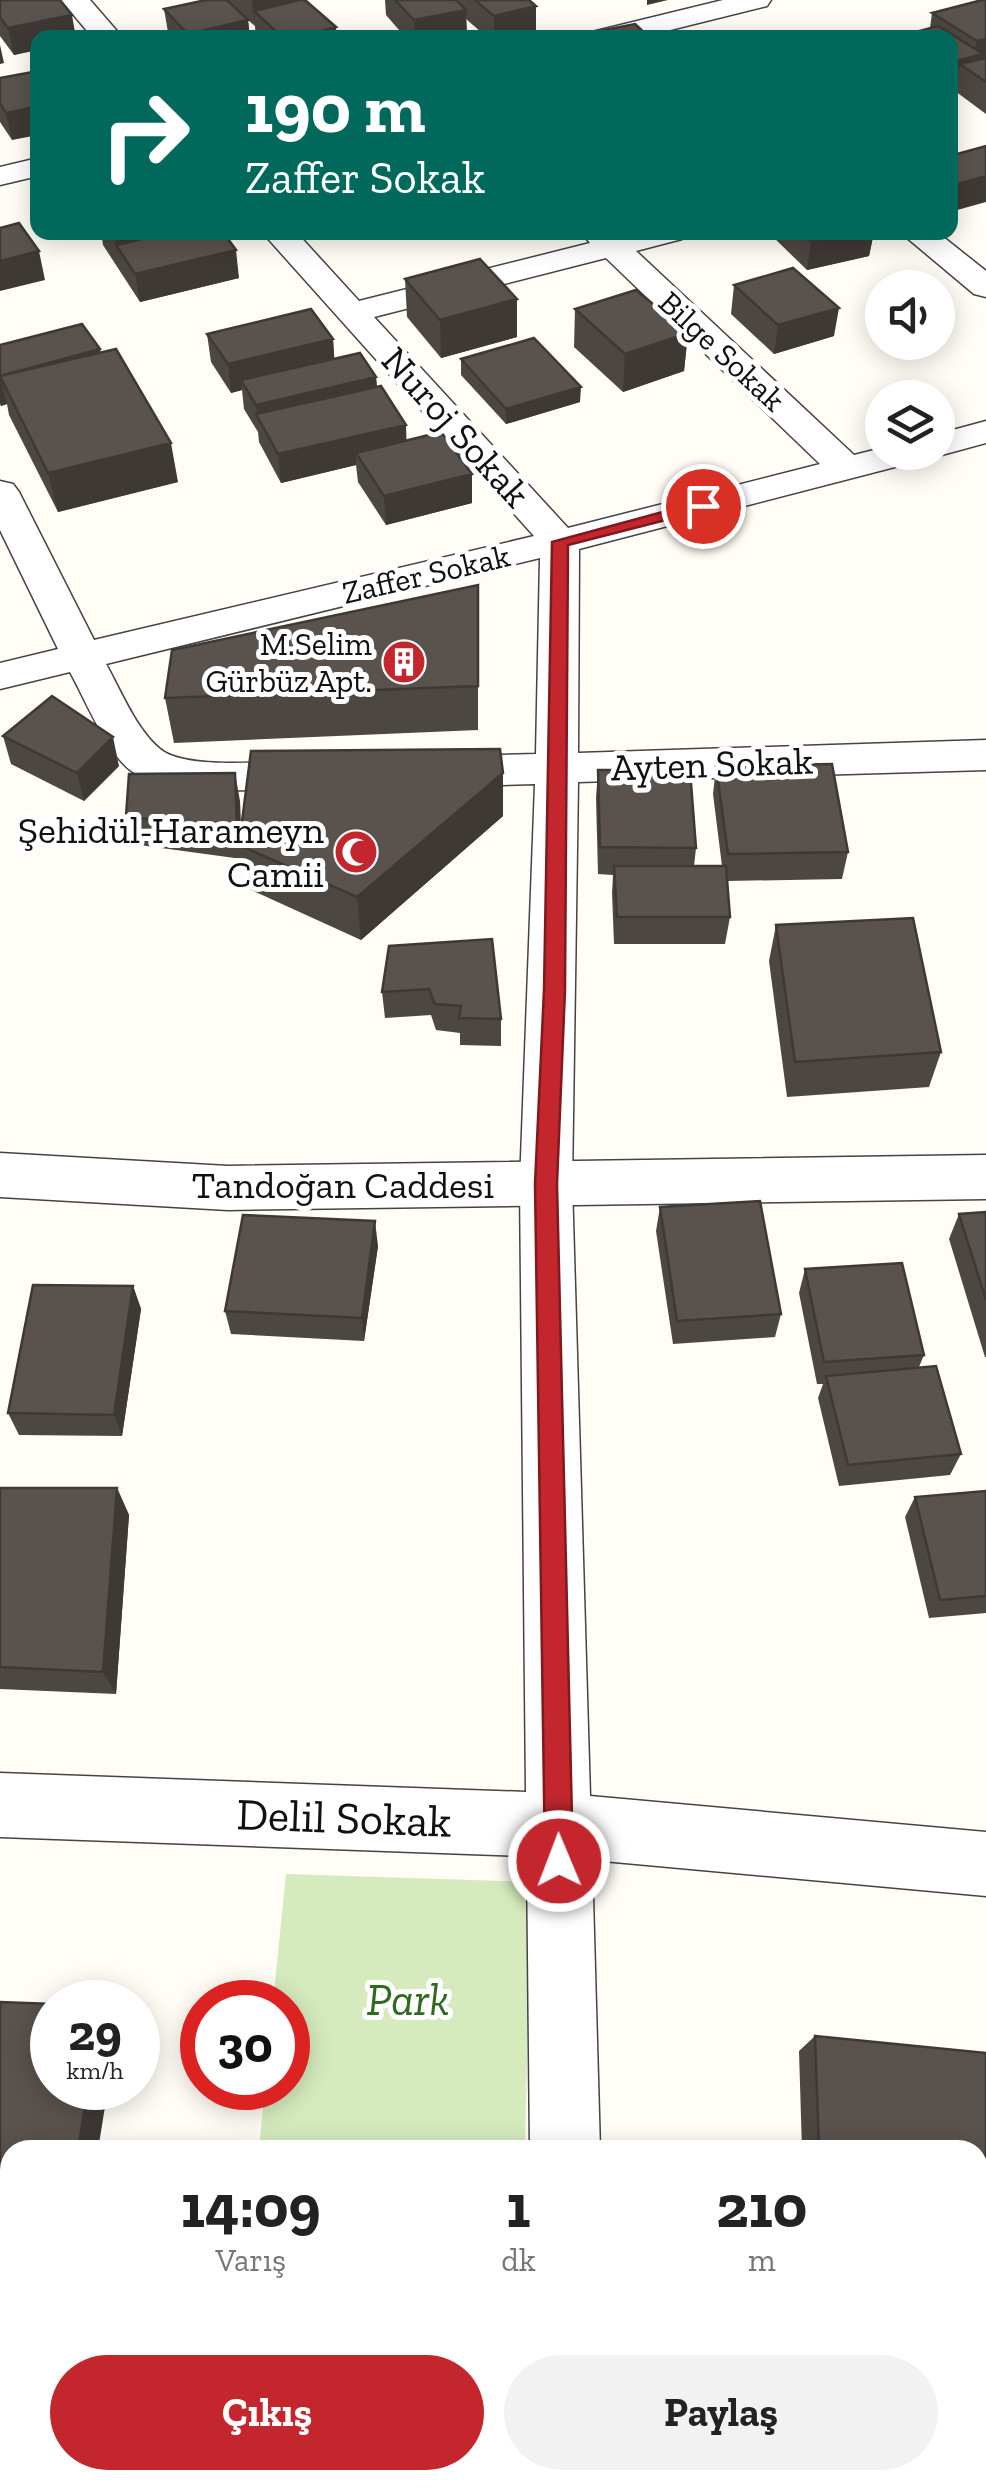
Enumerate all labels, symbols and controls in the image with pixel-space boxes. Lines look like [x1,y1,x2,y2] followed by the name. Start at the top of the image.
[245,66,425,150] text: 190 m
[80,70,210,200] icon: right
[245,151,485,205] text: Zaffer Sokak
[865,270,955,470] map controls
[865,270,955,360] button: sound
[651,283,793,419] street label: Bilge Sokak
[372,337,540,517] street label: Nuroj Sokak
[865,380,955,470] button: layers
[661,464,746,549] pin
[676,479,731,534] icon: arrive
[339,536,514,612] street label: Zaffer Sokak
[205,625,372,700] place label: M.Selim Gürbüz Apt.
[381,639,427,685] building icon: M.Selim Gürbüz Apt.
[610,737,814,791] street label: Ayten Sokak
[18,807,324,897] place label: Şehidül-Harameyn Camii
[333,829,379,875] mosque icon: Şehidül-Harameyn Camii
[192,1162,494,1208] street label: Tandoğan Caddesi
[235,1787,452,1849] street label: Delil Sokak
[507,1809,611,1913] position arrow
[367,1973,449,2027] park label: Park
[180,1980,310,2110] speed limit sign: 30
[68,2003,122,2063] text: 29
[66,2055,124,2085] text: km/h
[181,2170,321,2242] text: 14:09
[506,2170,531,2242] text: 1
[716,2170,807,2242] text: 210
[215,2241,286,2279] text: Varış
[501,2241,536,2279] text: dk
[748,2241,776,2279] text: m
[50,2355,484,2470] button: Çıkış
[504,2355,938,2470] button: Paylaş

